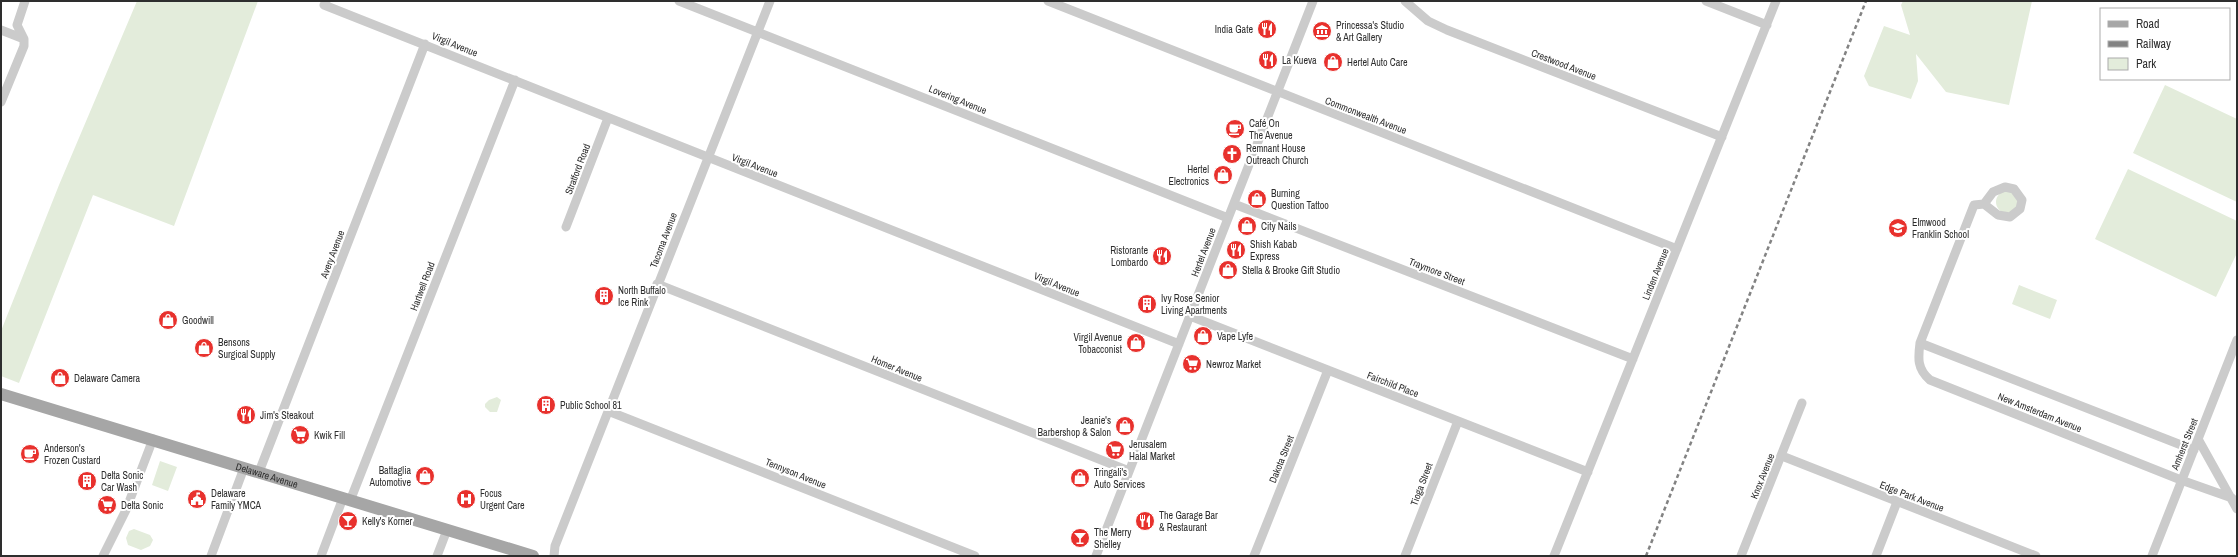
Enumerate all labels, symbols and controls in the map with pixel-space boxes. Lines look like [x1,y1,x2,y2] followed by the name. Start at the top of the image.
[2100,8,2230,80] legend
[2136,16,2160,32] text: Road
[1256,18,1278,40] restaurant icon: India Gate
[1336,19,1405,44] place label: Princessa's Studio & Art Gallery
[1311,20,1333,42] museum icon: Princessa's Studio & Art Gallery
[1215,23,1253,36] place label: India Gate
[430,29,480,60] street label: Virgil Avenue
[2136,36,2171,52] text: Railway
[1529,46,1599,83] street label: Crestwood Avenue
[1257,49,1279,71] restaurant icon: La Kueva
[1322,51,1344,73] shop icon: Hertel Auto Care
[1282,54,1317,67] place label: La Kueva
[1347,56,1408,69] place label: Hertel Auto Care
[2136,56,2156,72] text: Park
[927,82,989,117] street label: Lovering Avenue
[1323,94,1409,137] street label: Commonwealth Avenue
[1249,117,1293,142] place label: Café On The Avenue
[1224,118,1246,140] cafe icon: Café On The Avenue
[562,142,593,196] street label: Stratford Road
[1246,142,1308,167] place label: Remnant House Outreach Church
[1221,143,1243,165] church icon: Remnant House Outreach Church
[730,151,780,180] street label: Virgil Avenue
[1168,163,1209,188] place label: Hertel Electronics
[1212,164,1234,186] shop icon: Hertel Electronics
[1271,187,1329,212] place label: Burning Question Tattoo
[1246,188,1268,210] shop icon: Burning Question Tattoo
[647,210,680,270] street label: Tacoma Avenue
[1236,215,1258,237] shop icon: City Nails
[1912,216,1969,241] place label: Elmwood Franklin School
[1887,217,1909,239] school or university icon: Elmwood Franklin School
[1261,220,1297,233] place label: City Nails
[1188,225,1219,278] street label: Hertel Avenue
[317,228,348,281] street label: Avery Avenue
[1250,238,1297,263] place label: Shish Kabab Express
[1225,239,1247,261] restaurant icon: Shish Kabab Express
[1110,244,1148,269] place label: Ristorante Lombardo
[1151,245,1173,267] restaurant icon: Ristorante Lombardo
[1639,246,1672,302] street label: Linden Avenue
[1407,255,1467,288] street label: Traymore Street
[1217,259,1239,281] shop icon: Stella & Brooke Gift Studio
[407,260,438,313] street label: Hartwell Road
[1242,264,1340,277] place label: Stella & Brooke Gift Studio
[1032,269,1082,300] street label: Virgil Avenue
[618,284,666,309] place label: North Buffalo Ice Rink
[593,285,615,307] building icon: North Buffalo Ice Rink
[1161,292,1227,317] place label: Ivy Rose Senior Living Apartments
[1136,293,1158,315] building icon: Ivy Rose Senior Living Apartments
[157,309,179,331] shop icon: Goodwill
[182,314,214,327] place label: Goodwill
[1192,325,1214,347] shop icon: Vape Lyfe
[1217,330,1253,343] place label: Vape Lyfe
[1074,331,1123,356] place label: Virgil Avenue Tobacconist
[1125,332,1147,354] shop icon: Virgil Avenue Tobacconist
[218,336,276,361] place label: Bensons Surgical Supply
[193,337,215,359] shop icon: Bensons Surgical Supply
[869,352,925,385] street label: Homer Avenue
[1181,353,1203,375] supermarket icon: Newroz Market
[1206,358,1262,371] place label: Newroz Market
[49,367,71,389] shop icon: Delaware Camera
[1365,369,1421,400] street label: Fairchild Place
[74,372,141,385] place label: Delaware Camera
[1996,390,2084,435] street label: New Amsterdam Avenue
[535,394,557,416] building icon: Public School 81
[560,399,622,412] place label: Public School 81
[235,404,257,426] restaurant icon: Jim's Steakout
[260,409,314,422] place label: Jim's Steakout
[1038,414,1111,439] place label: Jeanie's Barbershop & Salon
[1114,415,1136,437] shop icon: Jeanie's Barbershop & Salon
[2168,416,2201,473] street label: Amherst Street
[289,424,311,446] supermarket icon: Kwik Fill
[314,429,345,442] place label: Kwik Fill
[1266,433,1297,485] street label: Dakota Street
[1129,438,1176,463] place label: Jerusalem Halal Market
[1104,439,1126,461] supermarket icon: Jerusalem Halal Market
[43,442,101,467] place label: Anderson's Frozen Custard
[19,443,41,465] cafe icon: Anderson's Frozen Custard
[1747,451,1778,501] street label: Knox Avenue
[763,455,829,492] street label: Tennyson Avenue
[234,460,300,491] street label: Delaware Avenue
[1407,460,1436,507] street label: Tioga Street
[369,464,411,489] place label: Battaglia Automotive
[414,465,436,487] shop icon: Battaglia Automotive
[1093,466,1145,491] place label: Tringali's Auto Services
[1069,467,1091,489] shop icon: Tringali's Auto Services
[101,469,143,494] place label: Delta Sonic Car Wash
[76,470,98,492] building icon: Delta Sonic Car Wash
[1878,478,1946,515] street label: Edge Park Avenue
[211,487,262,512] place label: Delaware Family YMCA
[480,487,525,512] place label: Focus Urgent Care
[186,488,208,510] public building icon: Delaware Family YMCA
[455,488,477,510] hospital icon: Focus Urgent Care
[96,494,118,516] supermarket icon: Delta Sonic
[121,499,163,512] place label: Delta Sonic
[1159,509,1218,534] place label: The Garage Bar & Restaurant
[337,510,359,532] bar icon: Kelly's Korner
[1134,510,1156,532] restaurant icon: The Garage Bar & Restaurant
[362,515,413,528] place label: Kelly's Korner
[1094,526,1132,551] place label: The Merry Shelley
[1069,527,1091,549] bar icon: The Merry Shelley

